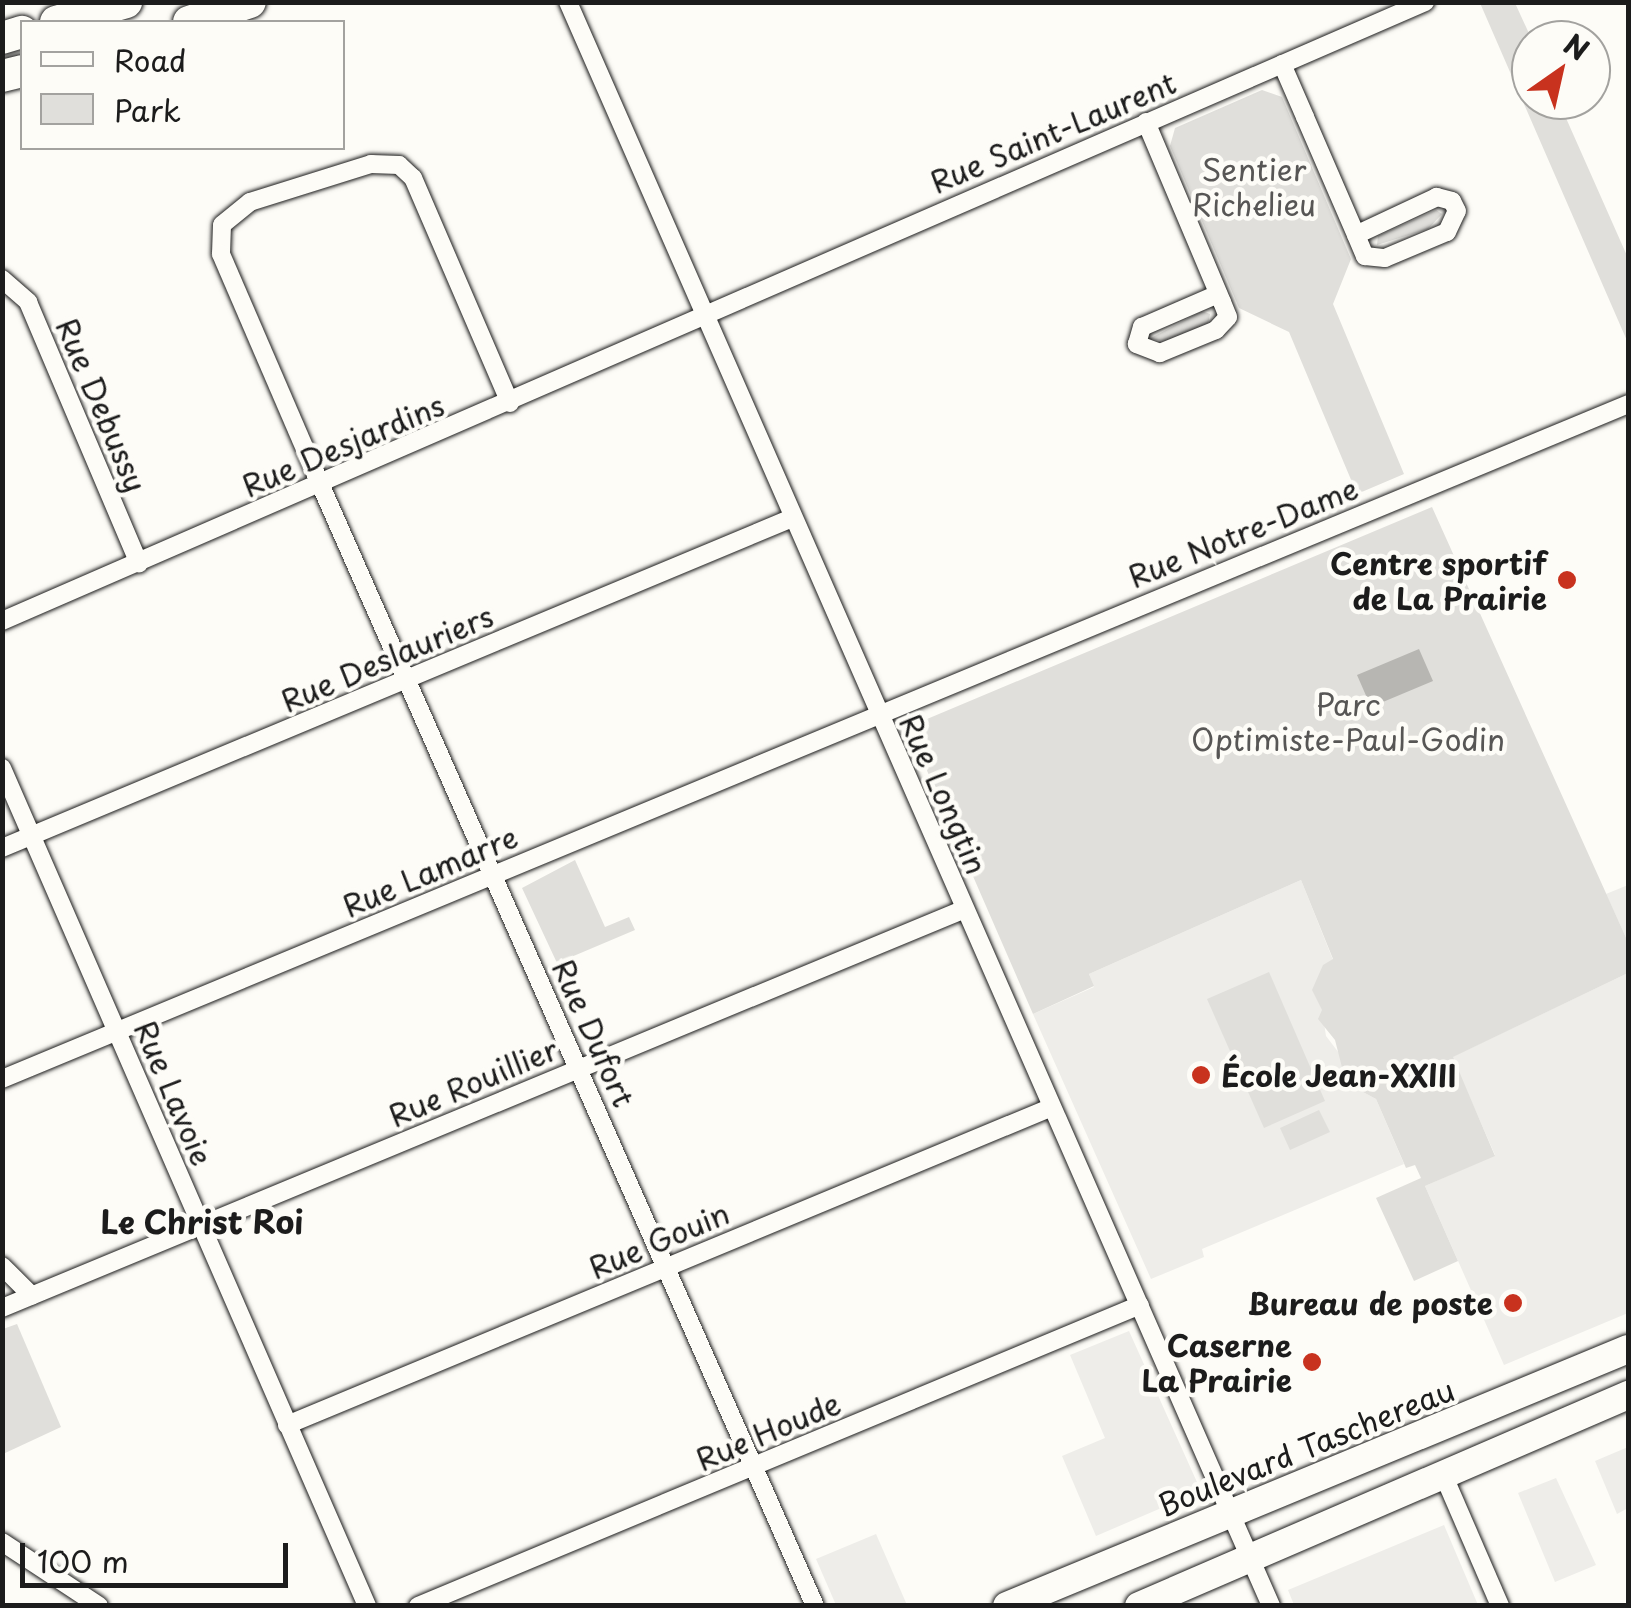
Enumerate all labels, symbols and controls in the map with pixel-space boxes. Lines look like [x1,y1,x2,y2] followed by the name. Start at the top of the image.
[20,20,345,150] legend
[1511,20,1611,120] north arrow
[1556,22,1598,70] text: N
[114,37,187,82] text: Road
[924,64,1182,200] street label: Rue Saint-Laurent
[114,87,181,132] text: Park
[1192,151,1316,222] park label: Sentier Richelieu
[49,313,155,497] street label: Rue Debussy
[236,386,450,504] street label: Rue Desjardins
[1122,469,1364,595] street label: Rue Notre-Dame
[1330,545,1547,616] place label: Centre sportif de La Prairie
[1556,569,1578,591] marker: Centre sportif de La Prairie
[276,597,498,719] street label: Rue Deslauriers
[1191,686,1505,756] park label: Parc Optimiste-Paul-Godin
[892,708,996,880] street label: Rue Longtin
[336,818,524,924] street label: Rue Lamarre
[545,953,643,1113] street label: Rue Dufort
[127,1014,221,1172] street label: Rue Lavoie
[382,1030,564,1134] street label: Rue Rouillier
[1221,1057,1459,1093] place label: École Jean-XXIII
[1190,1064,1212,1086] marker: École Jean-XXIII
[583,1194,735,1286] street label: Rue Gouin
[99,1202,305,1240] district label: Le Christ Roi
[1247,1285,1493,1321] place label: Bureau de poste
[1502,1292,1524,1314] marker: Bureau de poste
[1141,1327,1292,1398] place label: Caserne La Prairie
[1301,1351,1323,1373] marker: Caserne La Prairie
[1153,1371,1459,1523] street label: Boulevard Taschereau
[689,1384,847,1478] street label: Rue Houde
[25,1523,292,1585] scale bar
[37,1538,129,1583] text: 100 m

